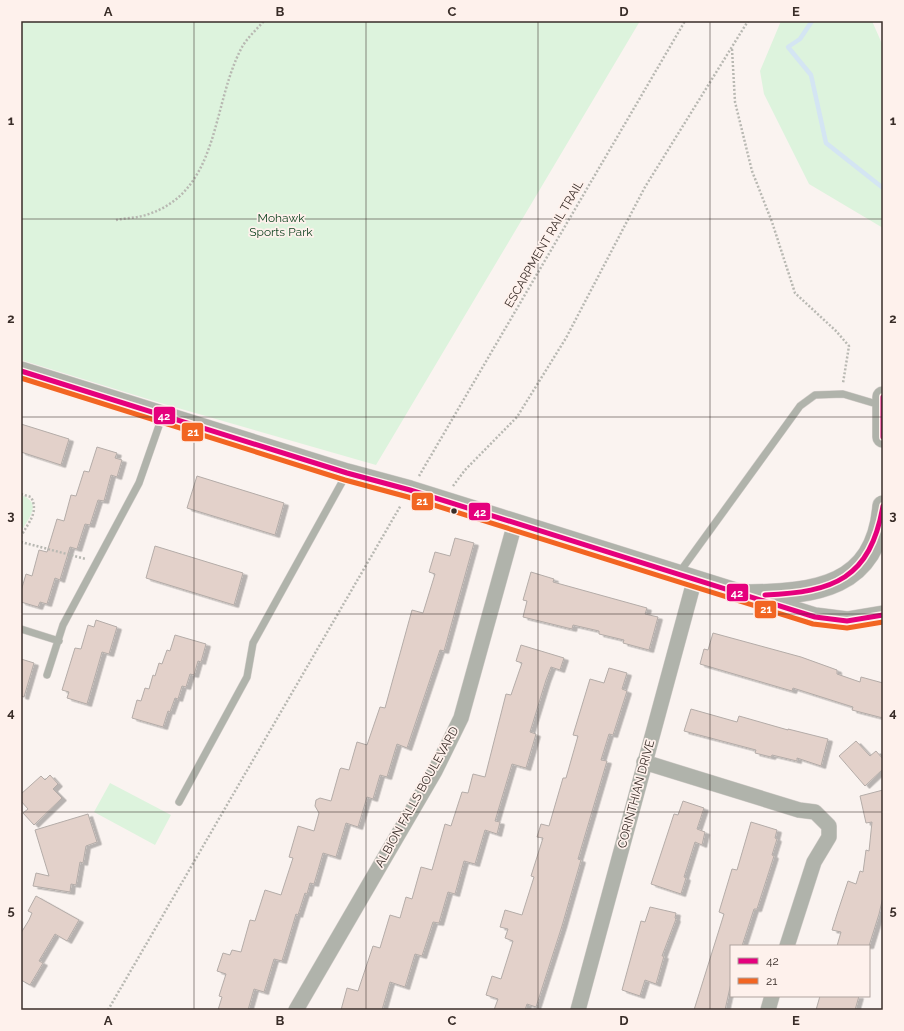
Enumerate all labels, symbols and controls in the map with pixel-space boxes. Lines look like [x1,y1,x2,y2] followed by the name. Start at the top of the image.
[104,4,113,19] text: A
[276,4,285,19] text: B
[448,4,457,19] text: C
[619,4,629,19] text: D
[792,4,800,19] text: E
[8,113,15,128] text: 1
[890,113,897,128] text: 1
[502,178,586,310] street label: ESCARPMENT RAIL TRAIL
[249,211,313,239] park label: Mohawk Sports Park
[7,311,15,326] text: 2
[889,311,897,326] text: 2
[153,406,176,425] line badge: 42
[158,410,170,423] text: 42
[181,422,204,442] line badge: 21
[187,426,199,439] text: 21
[411,492,434,511] line badge: 21
[416,495,428,508] text: 21
[468,502,491,521] line badge: 42
[449,506,459,516] unlabelled marker
[474,506,486,519] text: 42
[7,508,15,523] text: 3
[889,508,897,523] text: 3
[726,583,749,602] line badge: 42
[731,587,743,600] text: 42
[754,600,777,619] line badge: 21
[760,603,772,616] text: 21
[7,705,15,720] text: 4
[889,705,897,720] text: 4
[372,724,462,870] street label: ALBION FALLS BOULEVARD
[615,738,657,850] street label: CORINTHIAN DRIVE
[7,903,15,918] text: 5
[889,903,897,918] text: 5
[730,945,870,997] legend
[766,954,779,968] text: 42
[766,974,777,988] text: 21
[104,1013,113,1028] text: A
[276,1013,285,1028] text: B
[448,1013,457,1028] text: C
[619,1013,629,1028] text: D
[792,1013,800,1028] text: E

